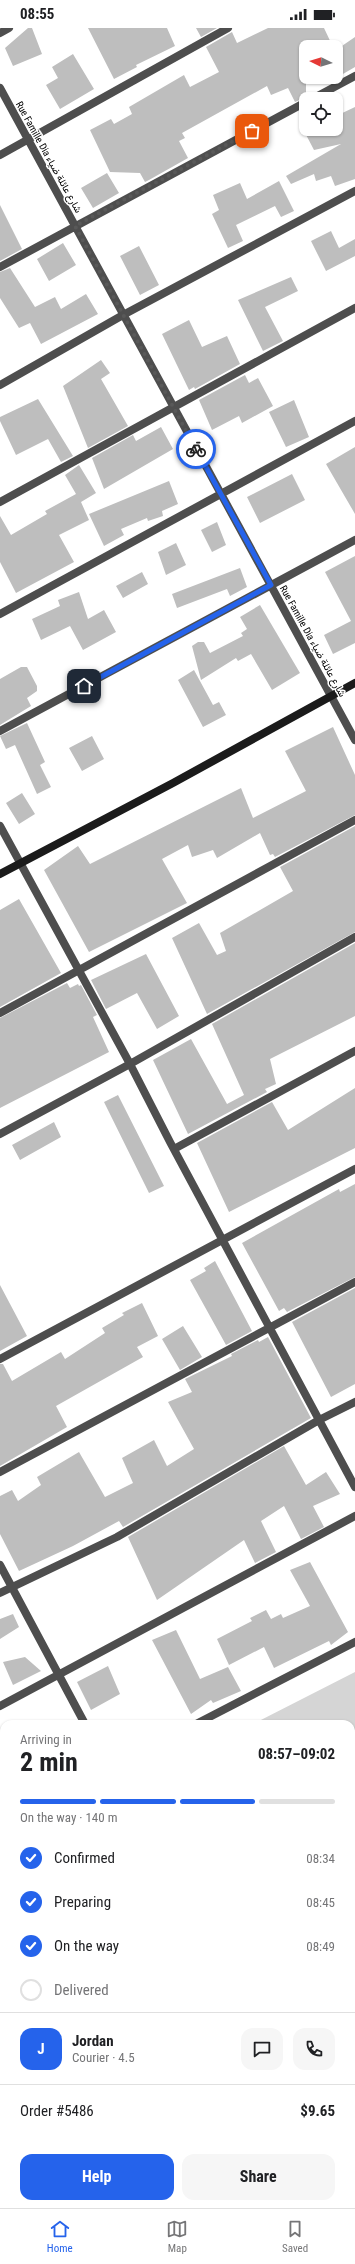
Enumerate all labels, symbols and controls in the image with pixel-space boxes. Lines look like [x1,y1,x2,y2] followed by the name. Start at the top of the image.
[20,5,54,23] text: 08:55
[299,40,343,84] north arrow
[299,40,343,136] map controls
[299,92,343,136] button: locate
[13,99,84,215] street label: Rue Famille Dia شارع عائلة ضياء
[235,114,269,148] pin
[241,120,263,142] icon: bag
[176,429,216,469] courier
[185,438,207,460] icon: bike
[277,583,348,699] street label: Rue Famille Dia شارع عائلة ضياء
[67,669,101,703] pin
[73,675,95,697] icon: home
[20,1732,72,1747] text: Arriving in
[258,1745,335,1763] text: 08:57–09:02
[20,1747,78,1777] text: 2 min
[20,1810,117,1825] text: On the way · 140 m
[20,1847,42,1869] icon: check
[54,1849,115,1867] text: Confirmed
[306,1851,335,1866] text: 08:34
[20,1891,42,1913] icon: check
[54,1893,111,1911] text: Preparing
[306,1895,335,1910] text: 08:45
[20,1935,42,1957] icon: check
[54,1937,119,1955] text: On the way
[306,1939,335,1954] text: 08:49
[54,1981,109,1999] text: Delivered
[241,2028,283,2070] button: chat
[293,2028,335,2070] button: phone
[72,2032,114,2050] text: Jordan
[37,2040,45,2058] text: J
[72,2050,135,2065] text: Courier · 4.5
[20,2102,94,2120] text: Order #5486
[300,2102,335,2120] text: $9.65
[20,2154,174,2200] button: Help
[182,2154,335,2200] button: Share
[47,2218,73,2255] tab: Home
[166,2218,188,2255] tab: Map
[282,2218,308,2255] tab: Saved

